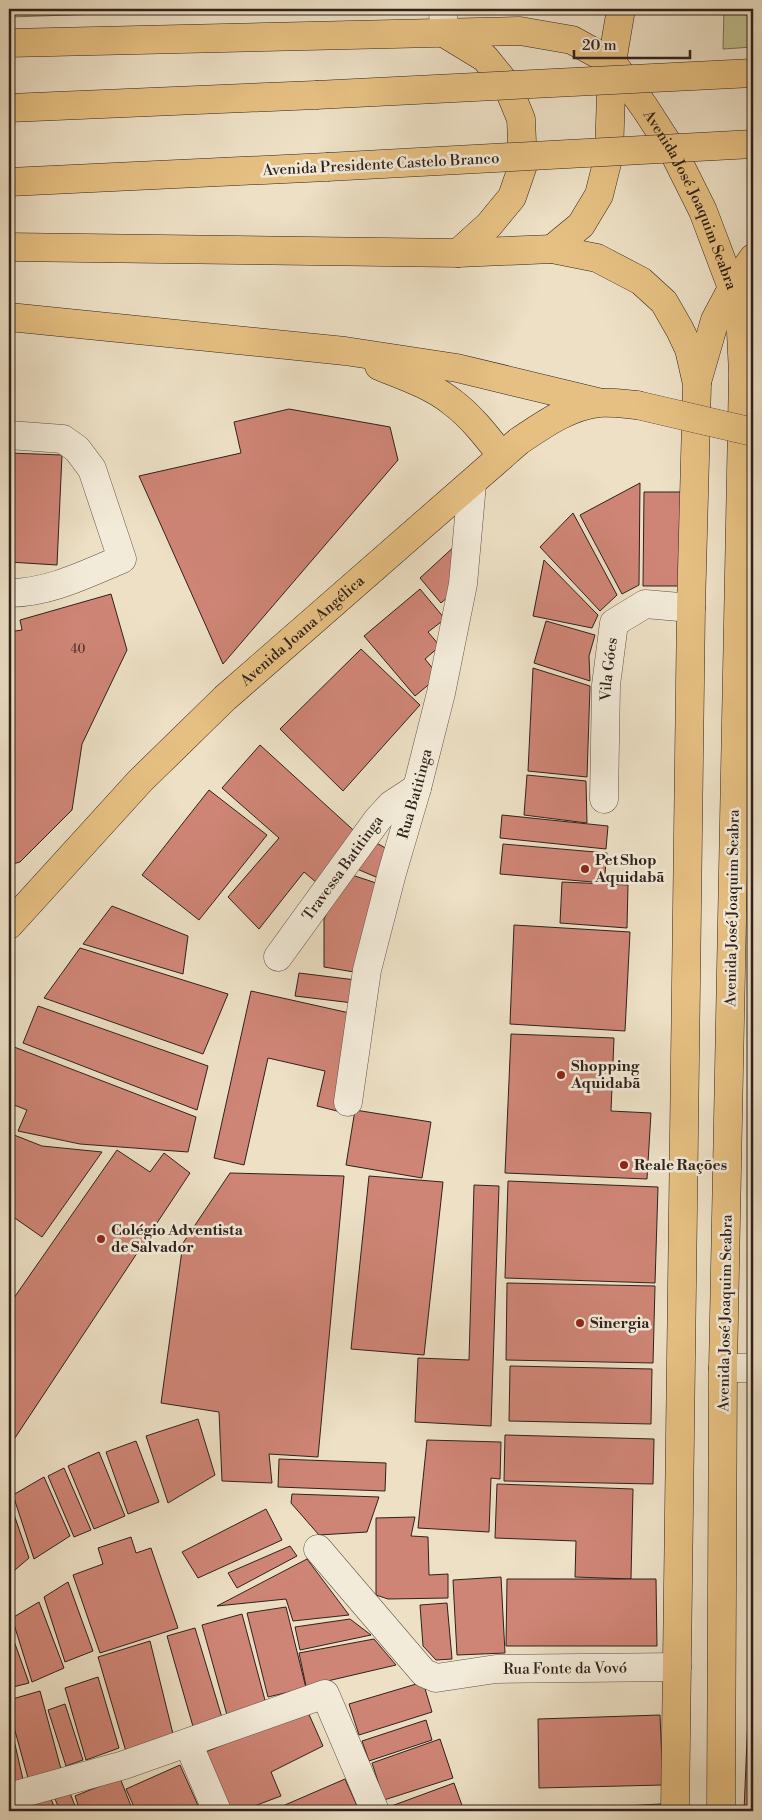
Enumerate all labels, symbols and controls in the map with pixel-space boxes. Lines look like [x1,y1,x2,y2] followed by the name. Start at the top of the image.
[574,28,691,60] scale bar
[582,36,617,55] text: 20 m
[638,106,741,293] street label: Avenida José Joaquim Seabra
[261,149,500,180] street label: Avenida Presidente Castelo Branco
[236,571,369,691] street label: Avenida Joana Angélica
[597,636,622,702] street label: Vila Góes
[70,642,86,657] house number: 40
[394,747,437,841] street label: Rua Batitinga
[721,809,744,1008] street label: Avenida José Joaquim Seabra
[298,812,388,925] street label: Travessa Batitinga
[594,851,665,887] place label: Pet Shop Aquidabã
[579,863,591,875] marker: Pet Shop Aquidabã
[570,1057,641,1093] place label: Shopping Aquidabã
[555,1069,567,1081] marker: Shopping Aquidabã
[634,1156,727,1175] place label: Reale Rações
[618,1159,630,1171] marker: Reale Rações
[714,1214,737,1413] street label: Avenida José Joaquim Seabra
[111,1221,244,1257] place label: Colégio Adventista de Salvador
[95,1233,107,1245] marker: Colégio Adventista de Salvador
[590,1314,650,1333] place label: Sinergia
[574,1317,586,1329] marker: Sinergia
[503,1659,627,1679] street label: Rua Fonte da Vovó

